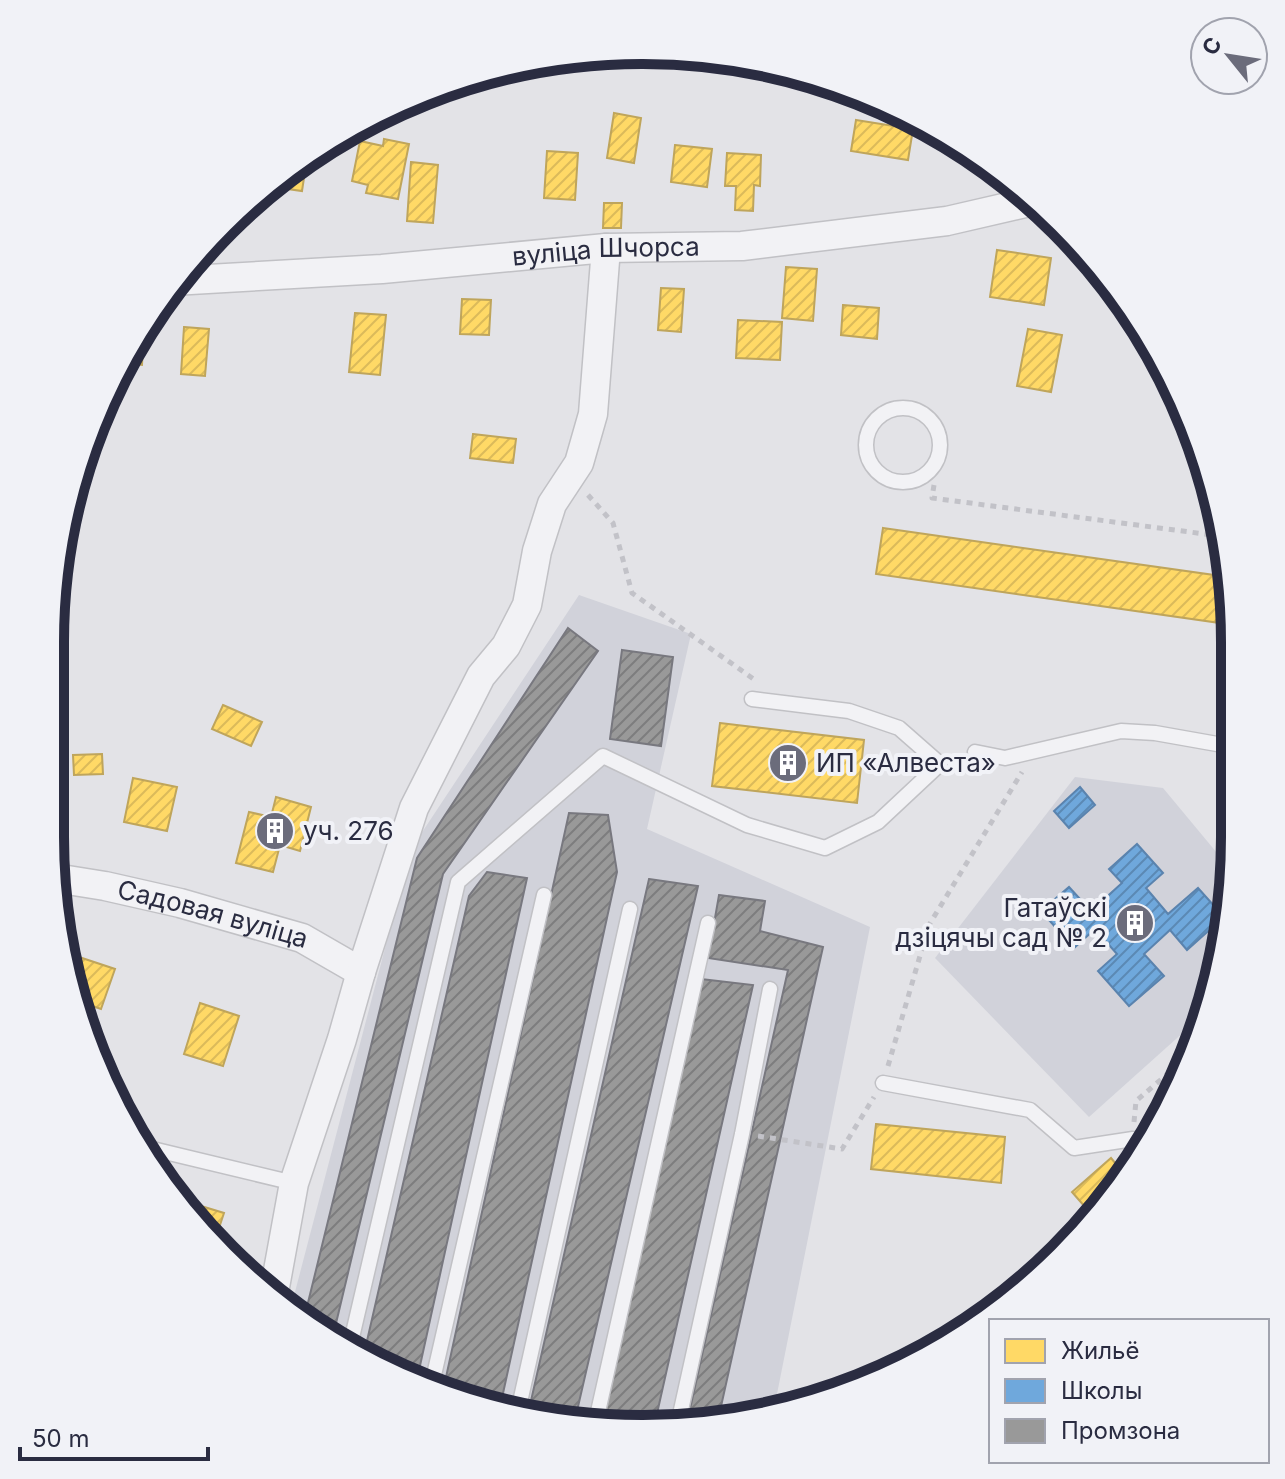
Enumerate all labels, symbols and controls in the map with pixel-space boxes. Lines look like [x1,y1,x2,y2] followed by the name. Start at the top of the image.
[1189,16,1269,96] north arrow
[1196,32,1227,60] text: С
[511,231,700,272] street label: вуліца Шчорса
[767,742,809,784] building icon: ИП «Алвеста»
[816,747,996,778] place label: ИП «Алвеста»
[254,810,296,852] building icon: уч. 276
[303,815,394,846] place label: уч. 276
[115,873,312,954] street label: Садовая вуліца
[895,892,1107,953] place label: Гатаўскі дзіцячы сад № 2
[1114,902,1156,944] building icon: Гатаўскі дзіцячы сад № 2
[989,1319,1269,1463] legend
[1061,1336,1139,1365] text: Жильё
[1061,1376,1142,1405] text: Школы
[20,1411,208,1461] scale bar
[1061,1416,1180,1445] text: Промзона
[32,1424,90,1453] text: 50 m

